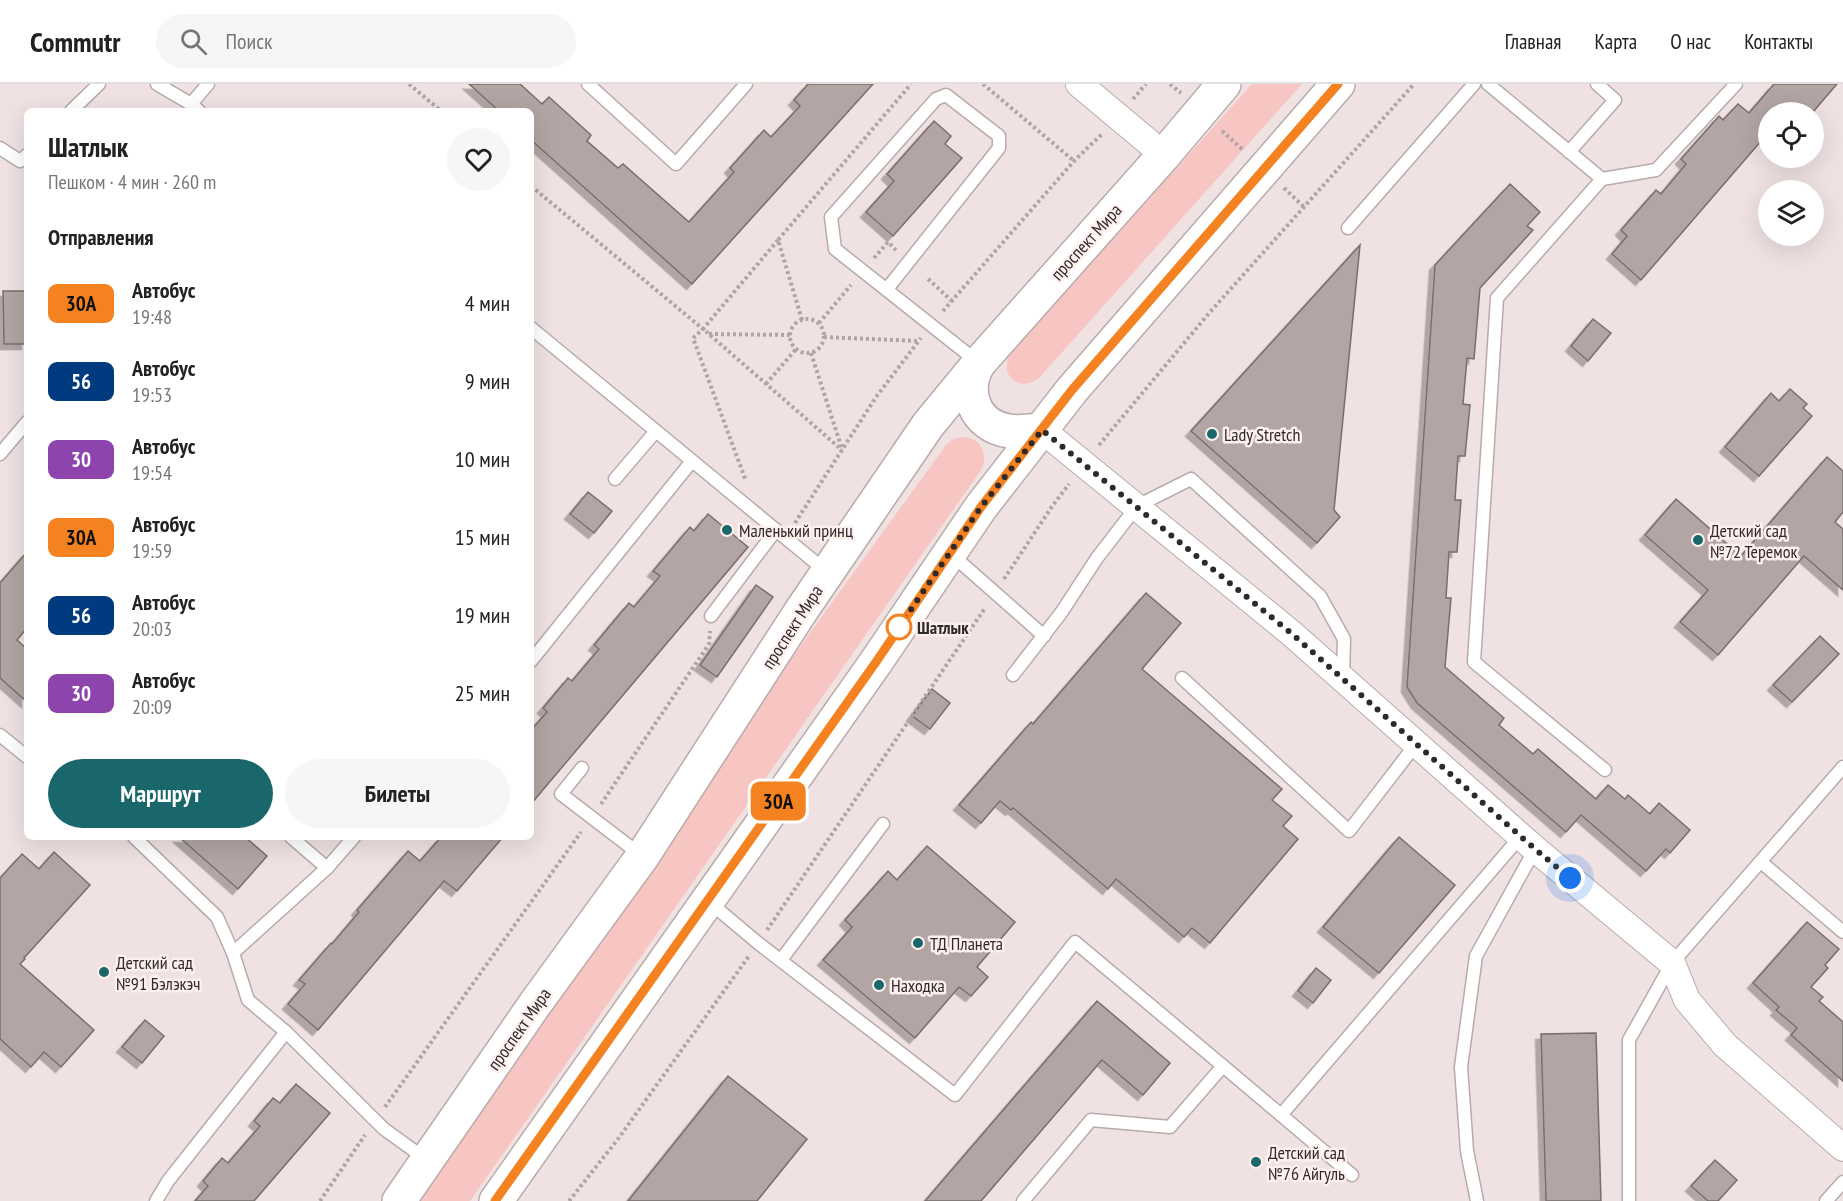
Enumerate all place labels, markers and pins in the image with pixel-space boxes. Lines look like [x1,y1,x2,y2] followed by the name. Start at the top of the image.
[1224,423,1300,446] place label: Lady Stretch
[1205,427,1219,441] marker: Lady Stretch
[739,519,853,542] place label: Маленький принц
[1710,519,1797,563] place label: Детский сад №72 Теремок
[720,523,734,537] marker: Маленький принц
[1691,533,1705,547] marker: Детский сад №72 Теремок
[886,614,912,640] marker: Шатлык
[917,616,969,639] place label: Шатлык
[930,932,1003,955] place label: ТД Планета
[911,936,925,950] marker: ТД Планета
[116,951,200,995] place label: Детский сад №91 Бэлэкэч
[97,965,111,979] marker: Детский сад №91 Бэлэкэч
[891,974,945,997] place label: Находка
[872,978,886,992] marker: Находка
[1268,1141,1345,1185] place label: Детский сад №76 Айгуль
[1249,1155,1263,1169] marker: Детский сад №76 Айгуль

